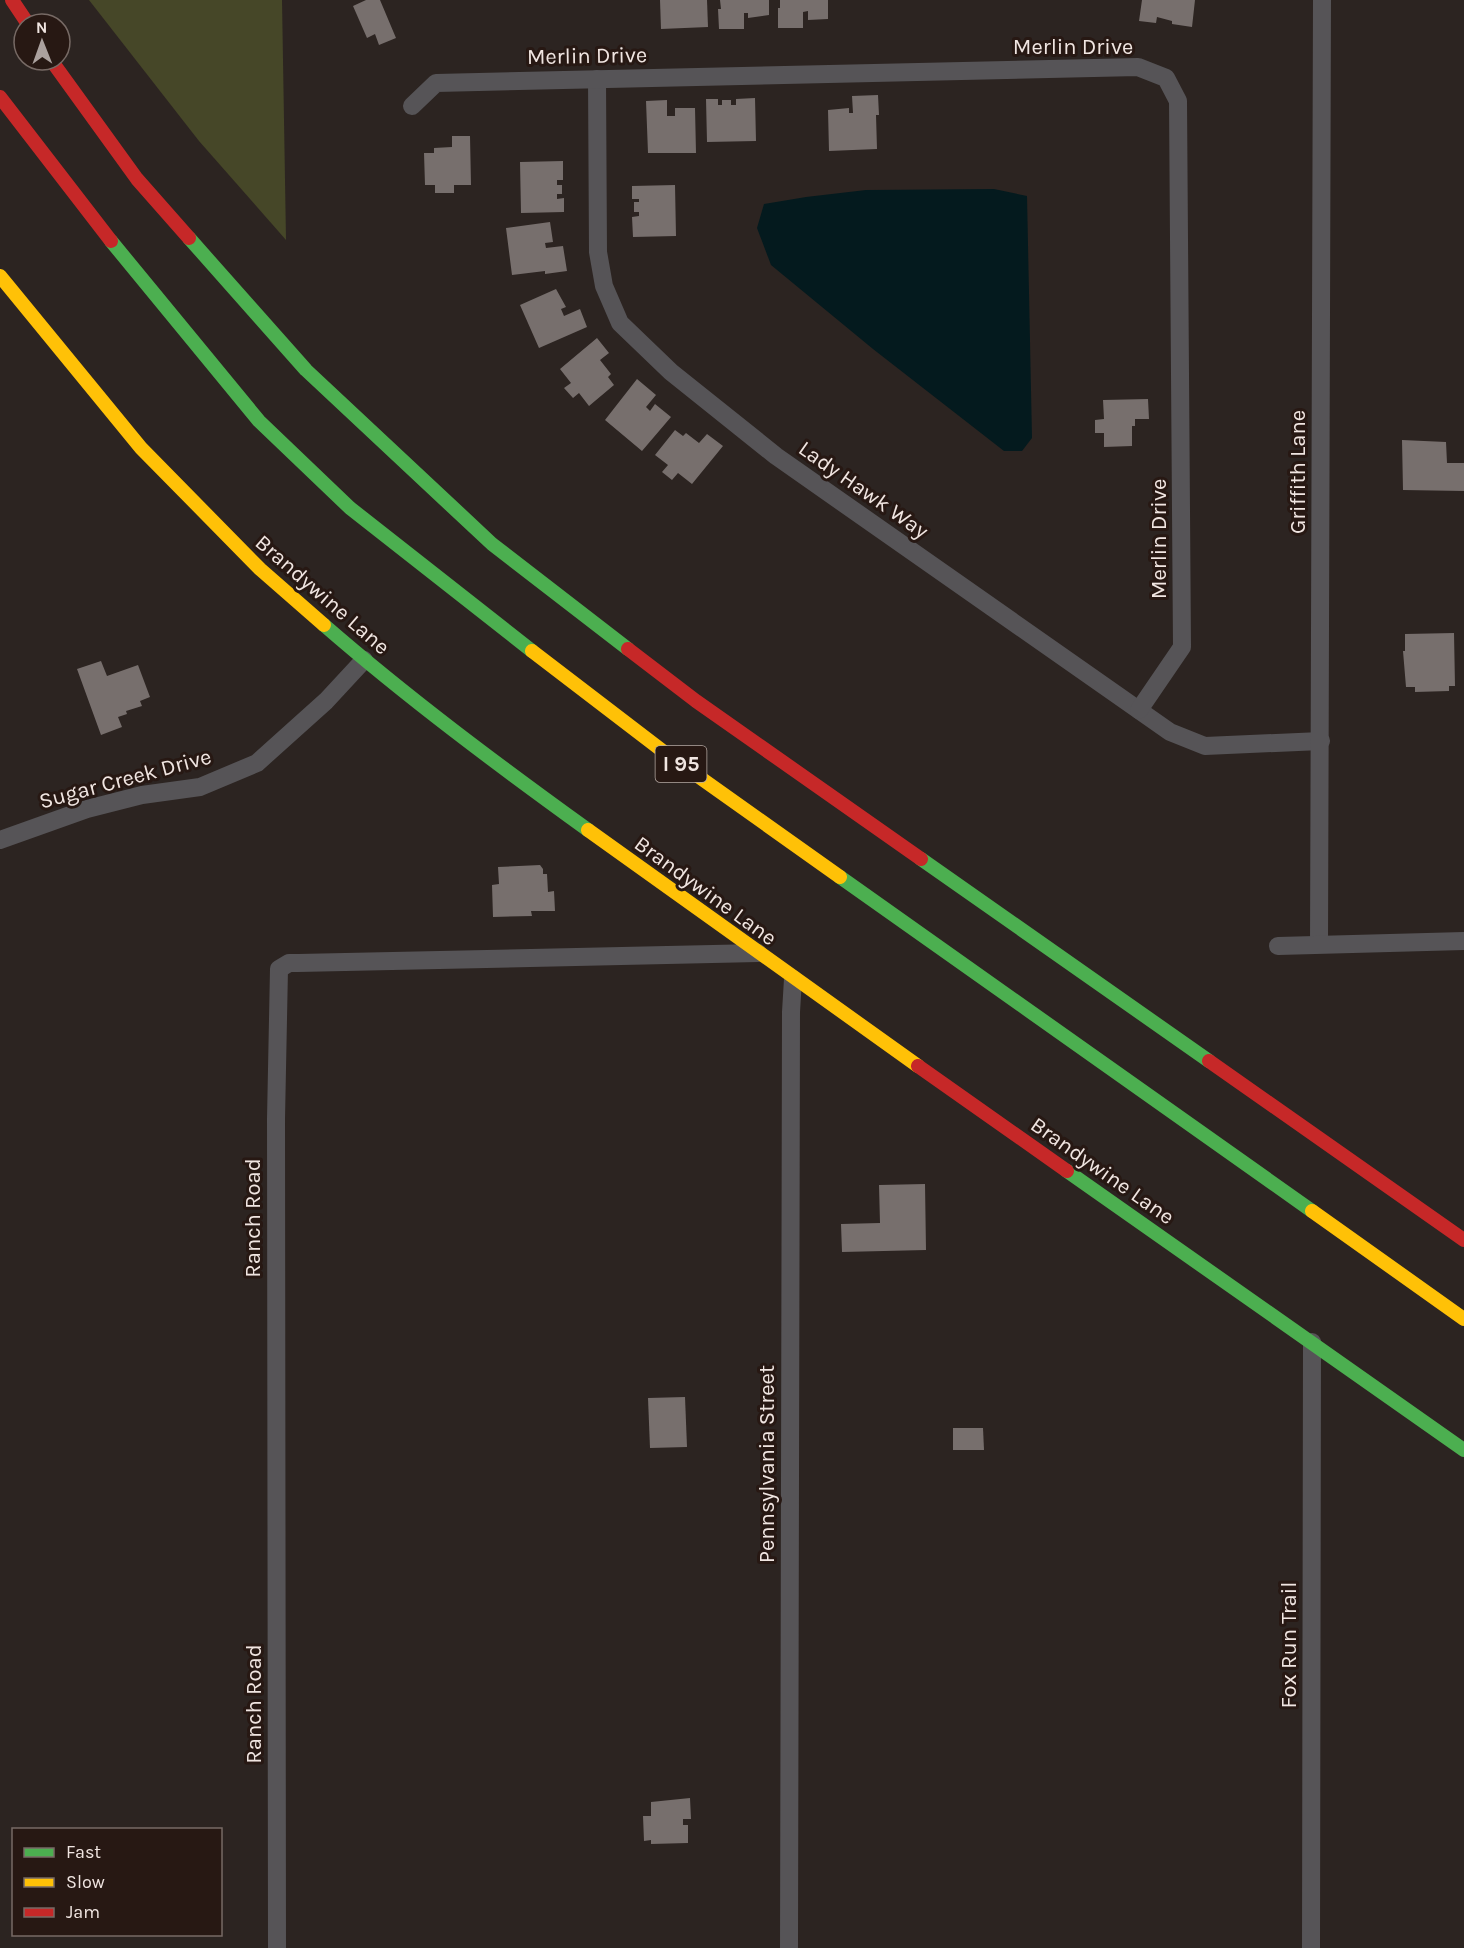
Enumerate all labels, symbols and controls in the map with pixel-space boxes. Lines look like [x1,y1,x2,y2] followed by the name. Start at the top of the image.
[12,12,72,72] north arrow
[36,18,48,37] text: N
[1013,34,1133,60] street label: Merlin Drive
[527,42,647,70] street label: Merlin Drive
[1285,410,1311,534] street label: Griffith Lane
[793,435,933,544] street label: Lady Hawk Way
[1146,479,1172,599] street label: Merlin Drive
[250,529,395,660] street label: Brandywine Lane
[36,743,214,814] street label: Sugar Creek Drive
[656,746,706,782] road number: I 95
[629,830,782,951] street label: Brandywine Lane
[1026,1112,1179,1230] street label: Brandywine Lane
[240,1158,266,1278] street label: Ranch Road
[754,1365,780,1563] street label: Pennsylvania Street
[1276,1582,1302,1708] street label: Fox Run Trail
[241,1644,267,1764] street label: Ranch Road
[12,1828,222,1936] legend
[66,1841,101,1863] text: Fast
[66,1871,105,1893] text: Slow
[66,1901,100,1923] text: Jam

